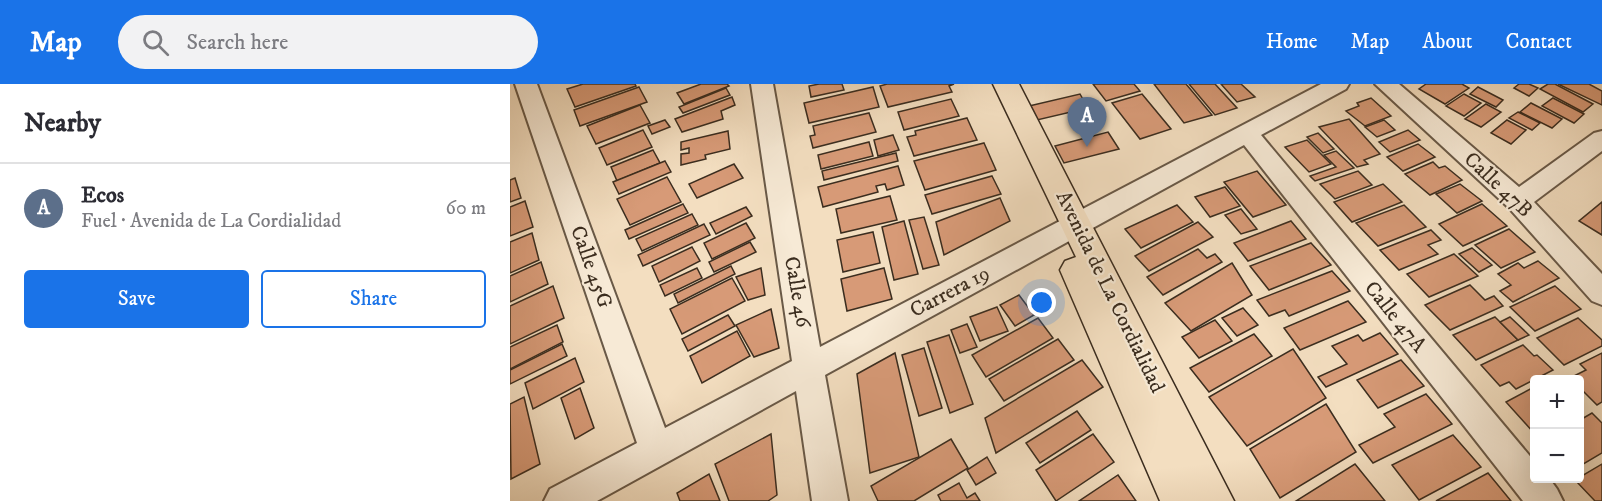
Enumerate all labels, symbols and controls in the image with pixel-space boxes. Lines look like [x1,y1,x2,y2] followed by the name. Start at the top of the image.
[118,15,538,69] search box
[30,25,82,60] text: Map
[139,26,172,59] icon: search
[187,29,288,56] text: Search here
[1266,29,1318,55] text: Home
[1351,29,1389,55] text: Map
[1422,29,1473,55] text: About
[1506,29,1572,55] text: Contact
[1068,98,1106,147] pin: A
[24,107,101,140] text: Nearby
[1458,147,1538,223] street label: Calle 47B
[81,182,124,209] text: Ecos
[1050,187,1170,398] street label: Avenida de La Cordialidad
[37,196,50,221] text: A
[446,196,486,221] text: 60 m
[81,209,341,234] text: Fuel · Avenida de La Cordialidad
[564,222,618,312] street label: Calle 45G
[778,254,816,331] street label: Calle 46
[906,260,994,324] street label: Carrera 19
[24,270,249,328] button: Save
[261,270,486,328] button: Share
[1358,276,1432,358] street label: Calle 47A
[1027,288,1056,317] your location
[1530,375,1584,483] map controls
[1530,375,1584,429] button: +
[1530,429,1584,483] button: −

